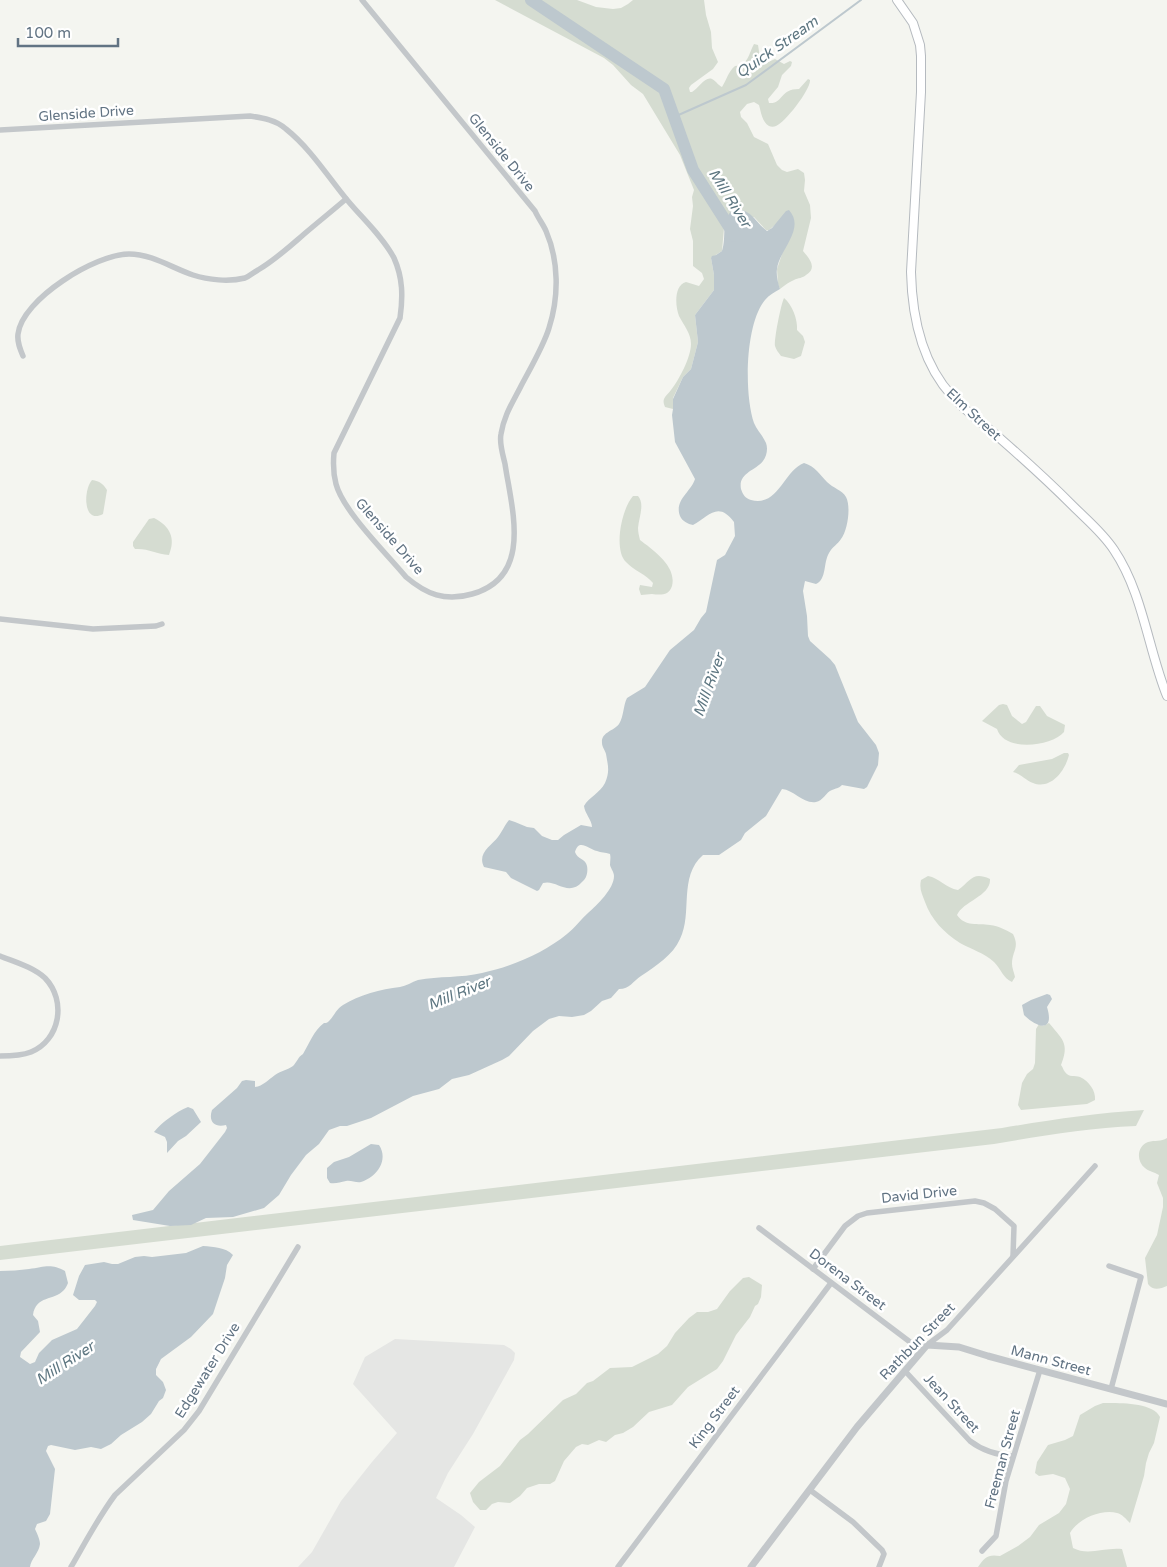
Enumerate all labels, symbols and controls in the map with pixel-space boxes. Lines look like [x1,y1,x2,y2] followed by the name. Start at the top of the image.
[733,11,822,82] water label: Quick Stream
[18,15,118,47] scale bar
[25,24,71,42] text: 100 m
[38,102,134,125] street label: Glenside Drive
[465,110,538,195] street label: Glenside Drive
[705,165,756,233] water label: Mill River
[943,385,1005,445] street label: Elm Street
[352,495,427,578] street label: Glenside Drive
[689,649,730,719] water label: Mill River
[425,971,495,1014] water label: Mill River
[880,1182,958,1207] street label: David Drive
[806,1245,890,1314] street label: Dorena Street
[876,1299,959,1384] street label: Rathbun Street
[171,1319,244,1421] street label: Edgewater Drive
[32,1336,99,1389] water label: Mill River
[1009,1342,1093,1379] street label: Mann Street
[920,1370,984,1437] street label: Jean Street
[685,1382,744,1452] street label: King Street
[981,1407,1024,1511] street label: Freeman Street

